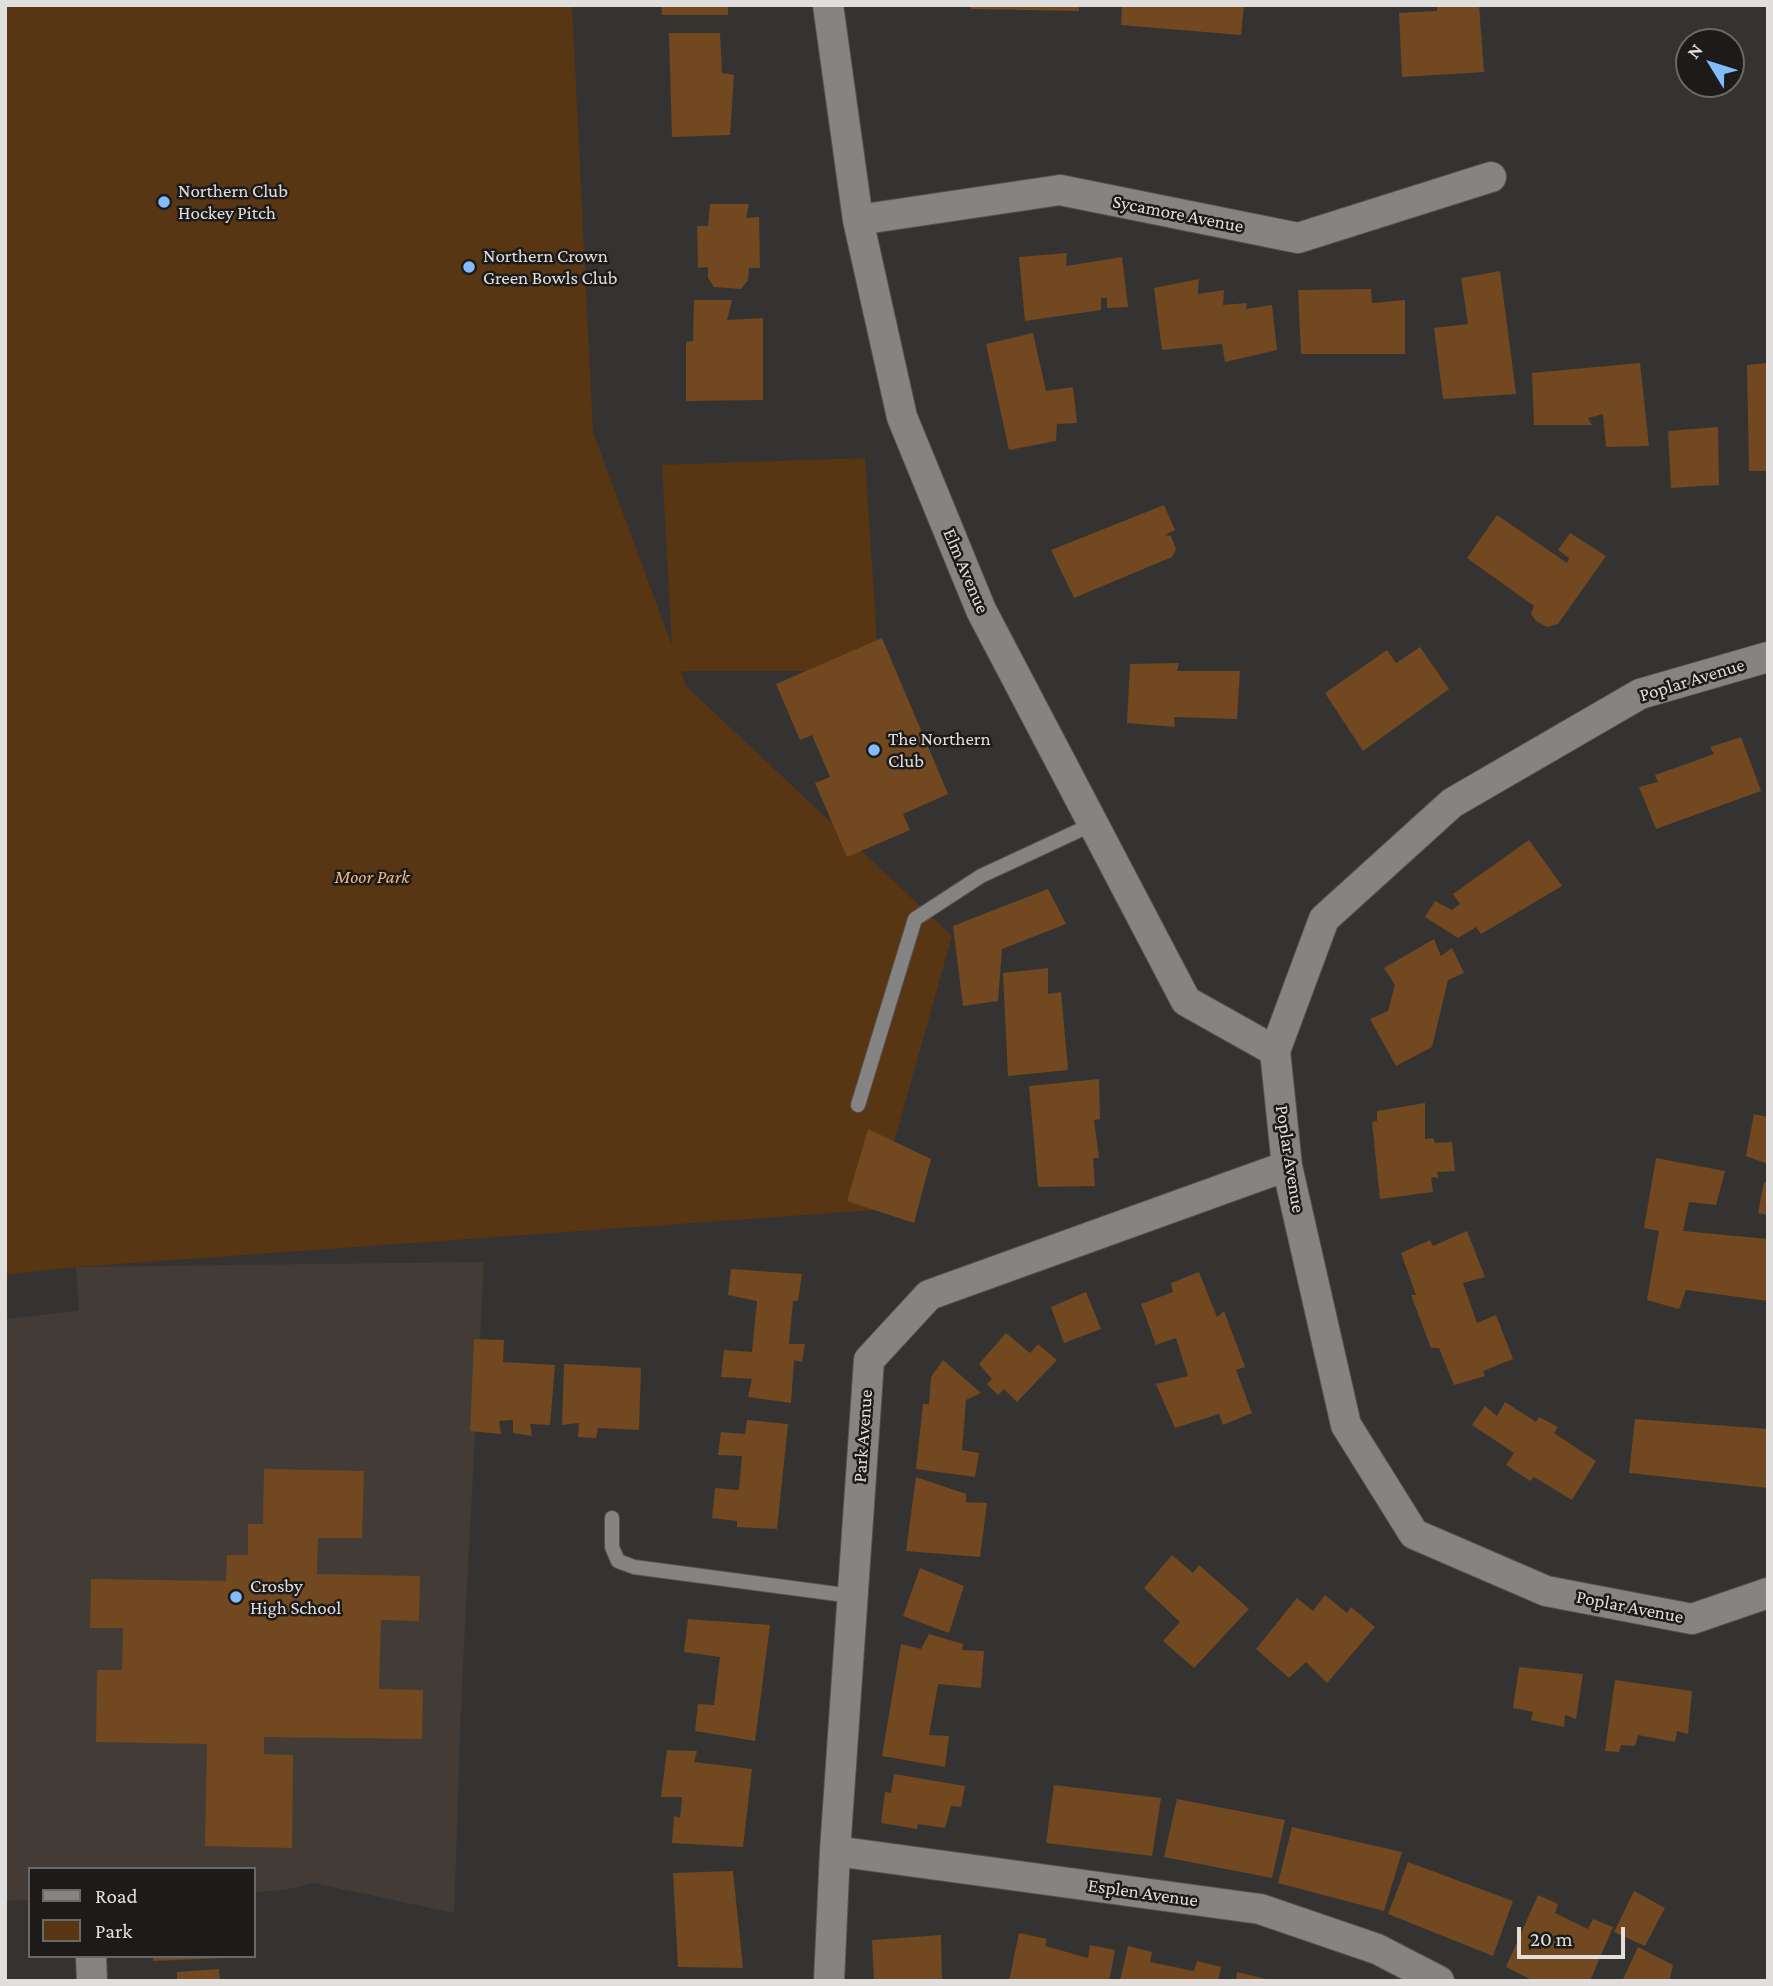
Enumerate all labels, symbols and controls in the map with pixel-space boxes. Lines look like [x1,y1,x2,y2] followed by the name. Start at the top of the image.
[1675,28,1745,98] north arrow
[1682,39,1707,63] text: N
[178,180,288,224] place label: Northern Club Hockey Pitch
[1111,190,1245,238] street label: Sycamore Avenue
[156,194,172,210] marker: Northern Club Hockey Pitch
[483,245,618,289] place label: Northern Crown Green Bowls Club
[461,259,477,275] marker: Northern Crown Green Bowls Club
[938,525,994,617] street label: Elm Avenue
[1637,653,1747,707] street label: Poplar Avenue
[888,728,991,772] place label: The Northern Club
[866,742,882,758] marker: The Northern Club
[334,866,410,888] park label: Moor Park
[1270,1104,1310,1214] street label: Poplar Avenue
[848,1389,878,1483] street label: Park Avenue
[250,1575,341,1619] place label: Crosby High School
[1575,1585,1685,1629] street label: Poplar Avenue
[228,1589,244,1605] marker: Crosby High School
[28,1867,256,1958] legend
[1087,1874,1199,1912] street label: Esplen Avenue
[95,1884,138,1908] text: Road
[1521,1912,1630,1956] scale bar
[95,1919,132,1943] text: Park
[1530,1927,1573,1951] text: 20 m

